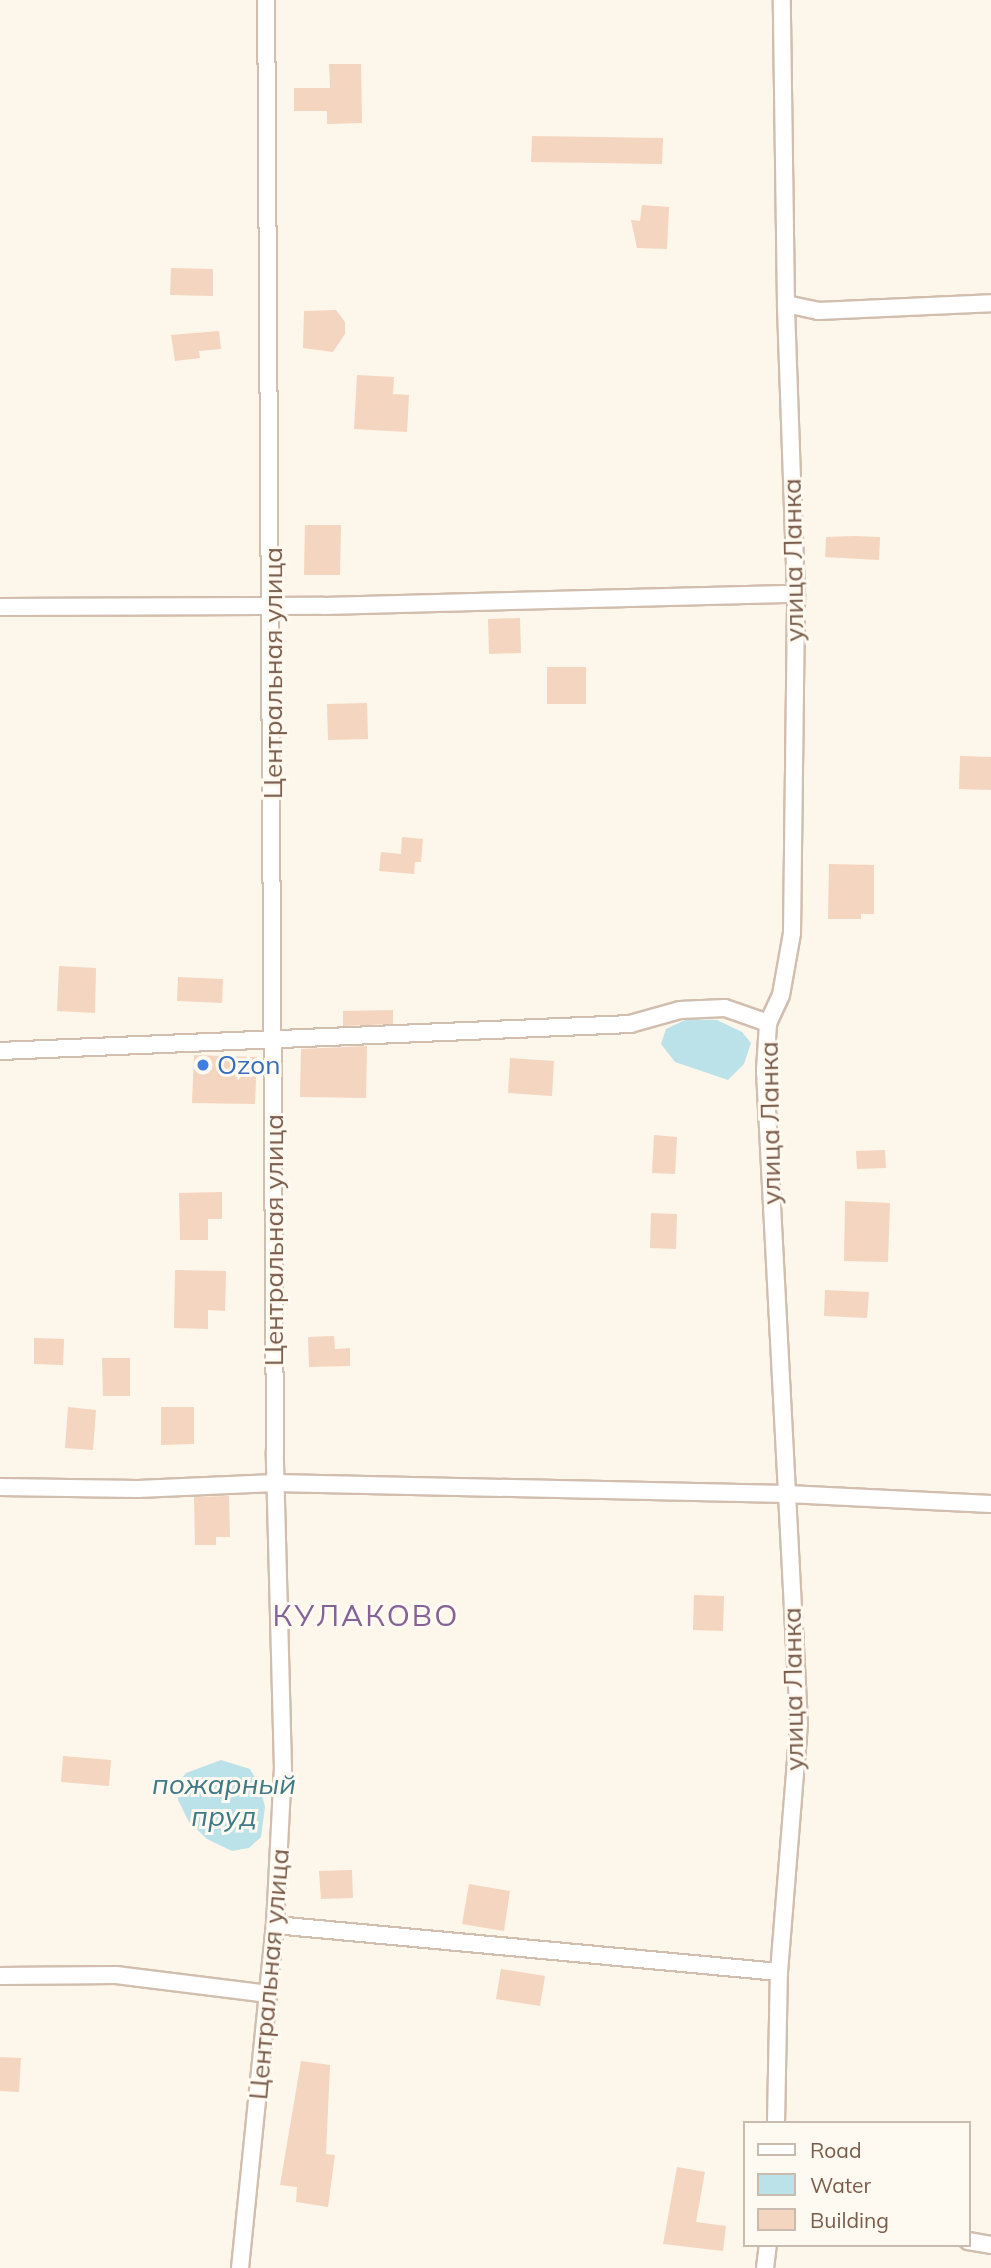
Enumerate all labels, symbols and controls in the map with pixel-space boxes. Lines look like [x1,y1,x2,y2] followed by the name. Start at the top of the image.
[776,478,810,642] street label: улица Ланка
[257,547,289,799] street label: Центральная улица
[753,1041,787,1205] street label: улица Ланка
[217,1049,280,1081] place label: Ozon
[195,1057,211,1073] marker: Ozon
[258,1114,290,1366] street label: Центральная улица
[274,1597,458,1633] district label: КУЛАКОВО
[776,1607,810,1771] street label: улица Ланка
[152,1767,296,1833] water label: пожарный пруд
[242,1847,296,2101] street label: Центральная улица
[743,2121,970,2247] legend
[810,2137,861,2163] text: Road
[810,2172,871,2198] text: Water
[810,2207,889,2233] text: Building

